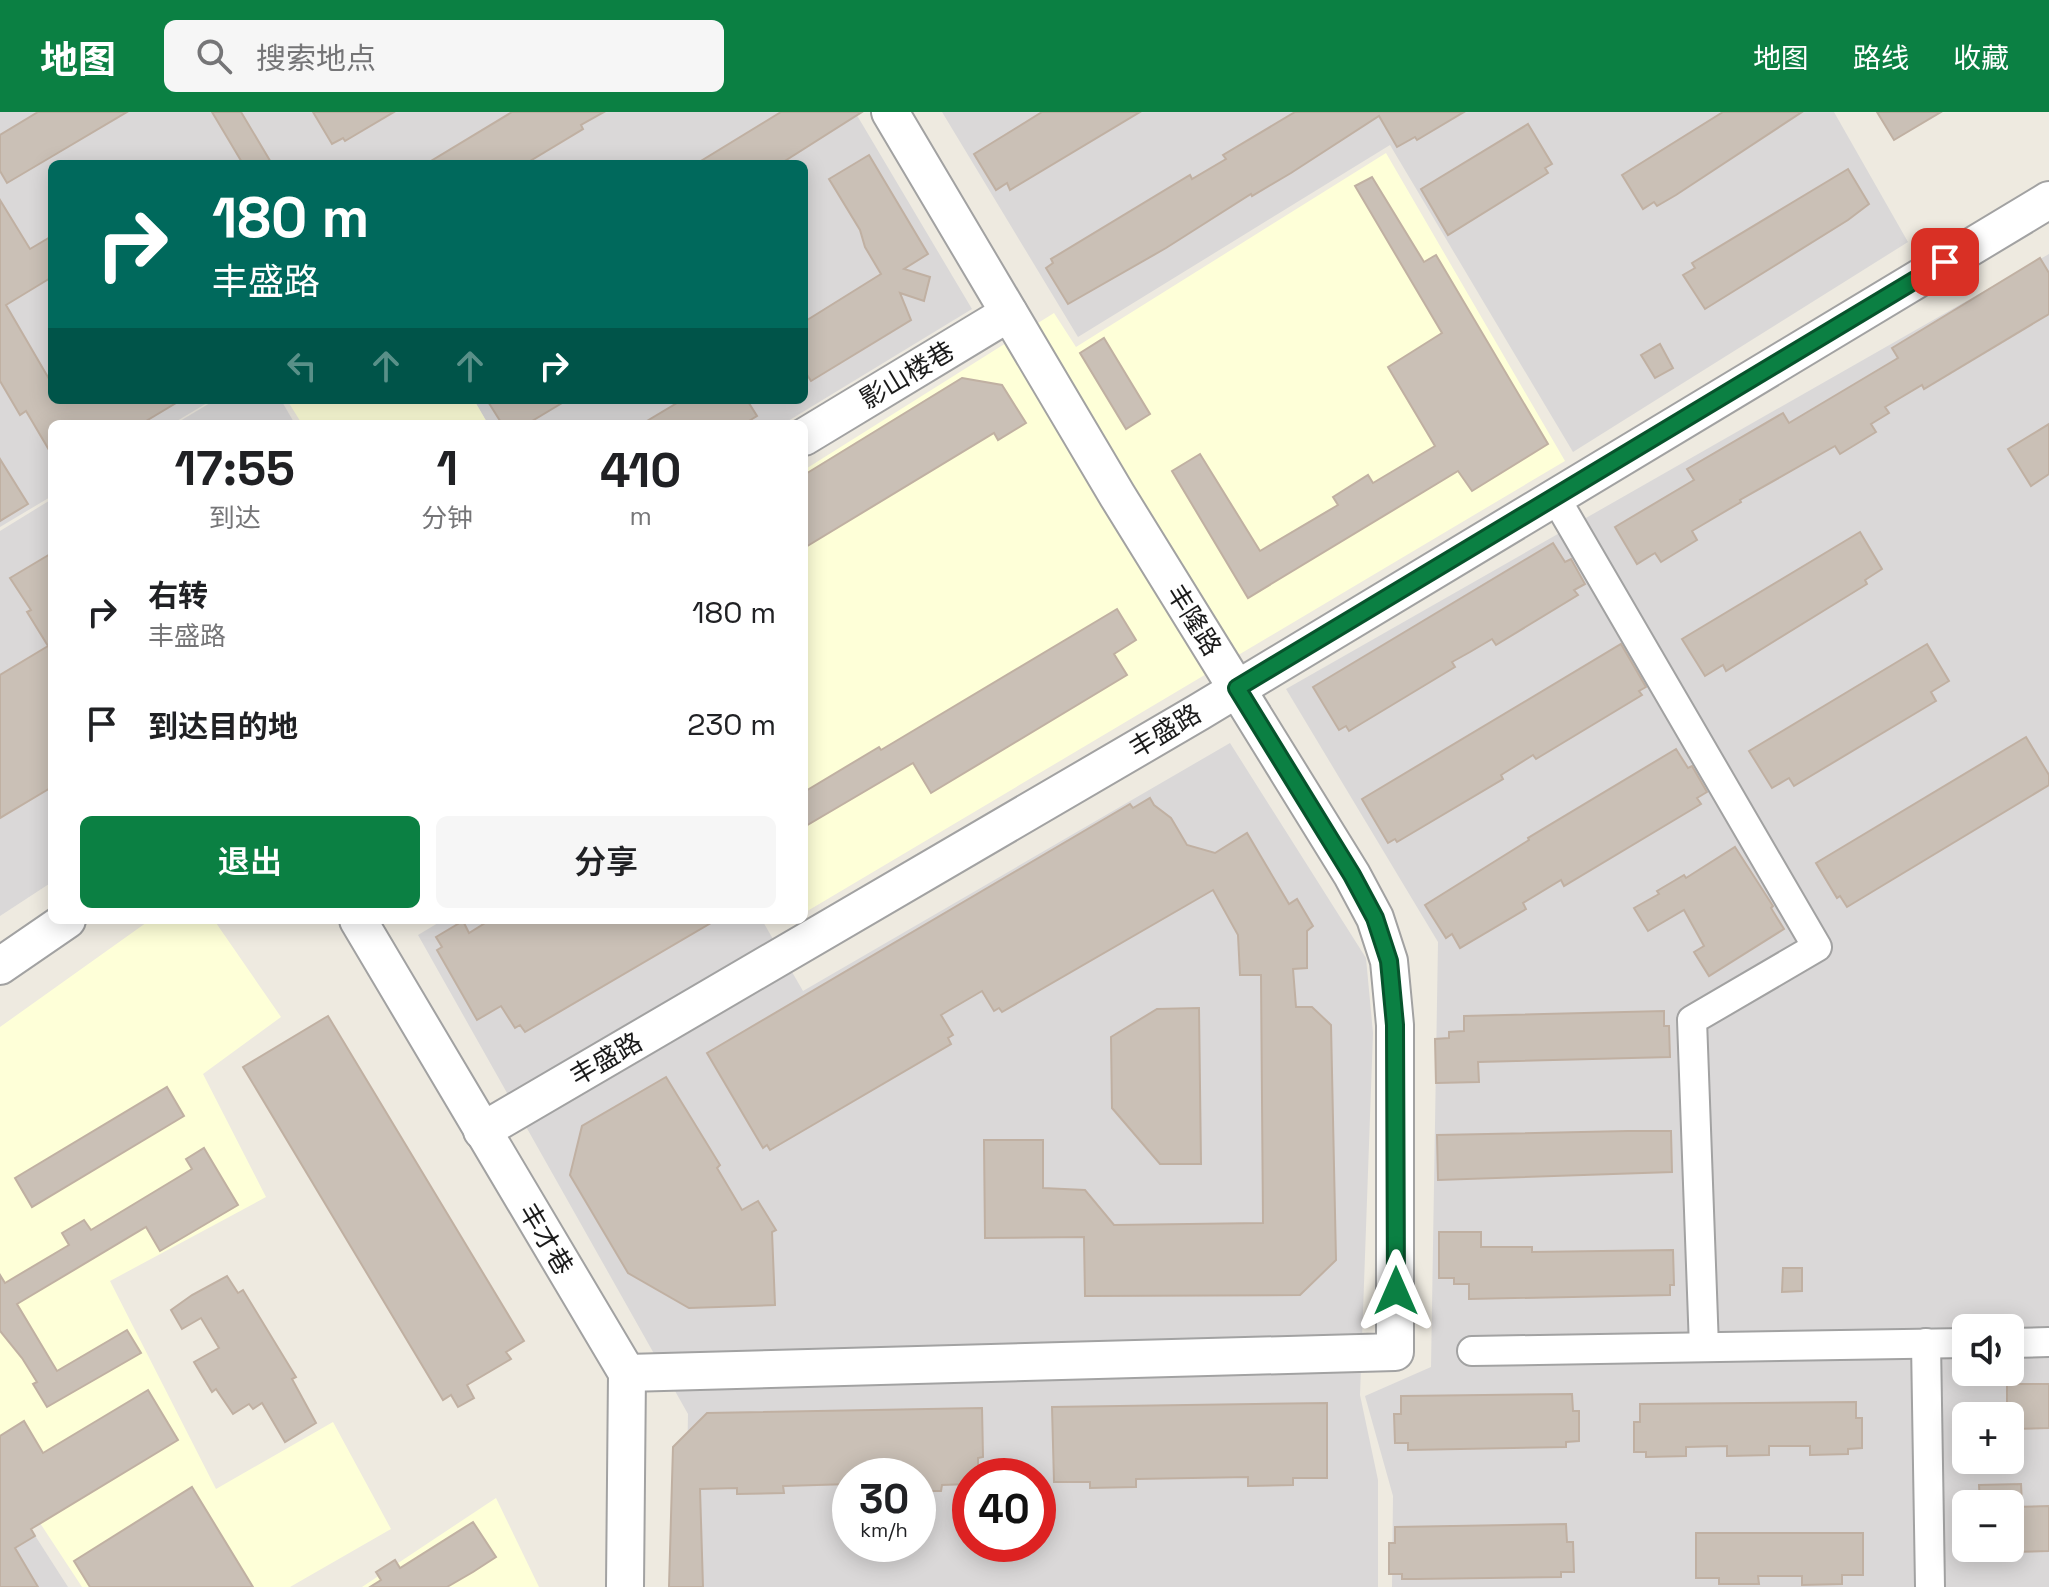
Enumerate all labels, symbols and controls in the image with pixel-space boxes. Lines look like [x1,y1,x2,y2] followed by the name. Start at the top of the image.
[164,20,724,92] search box
[192,34,236,78] icon: search
[40,36,116,84] text: 地图
[256,39,376,78] text: 搜索地点
[1753,40,1809,76] text: 地图
[1853,40,1909,76] text: 路线
[1953,40,2009,76] text: 收藏
[212,182,369,253] text: 180 m
[80,192,184,296] icon: right
[1911,228,1979,296] pin
[1923,240,1967,284] icon: arrive
[212,259,320,305] text: 丰盛路
[854,334,960,416] street label: 影山楼巷
[280,344,324,388] icon: left
[364,344,408,388] icon: ahead
[448,344,492,388] icon: ahead
[532,344,576,388] icon: right
[175,438,295,499] text: 17:55
[436,438,458,499] text: 1
[600,440,681,501] text: 410
[629,499,652,533] text: m
[209,501,261,535] text: 到达
[421,501,473,535] text: 分钟
[148,576,208,615] text: 右转
[1159,578,1229,662] street label: 丰隆路
[80,590,124,634] icon: right
[692,593,776,632] text: 180 m
[148,619,226,653] text: 丰盛路
[1123,696,1207,766] street label: 丰盛路
[80,702,124,746] icon: arrive
[687,705,776,744] text: 230 m
[148,707,298,746] text: 到达目的地
[80,816,420,908] button: 退出
[436,816,776,908] button: 分享
[564,1025,648,1093] street label: 丰盛路
[511,1197,581,1281] street label: 丰才巷
[1354,1249,1438,1333] position arrow
[1952,1314,2024,1562] map controls
[1952,1314,2024,1386] button: sound
[1952,1402,2024,1474] button: +
[952,1458,1056,1562] speed limit sign: 40
[859,1474,909,1525] text: 30
[1952,1490,2024,1562] button: −
[860,1517,908,1543] text: km/h

